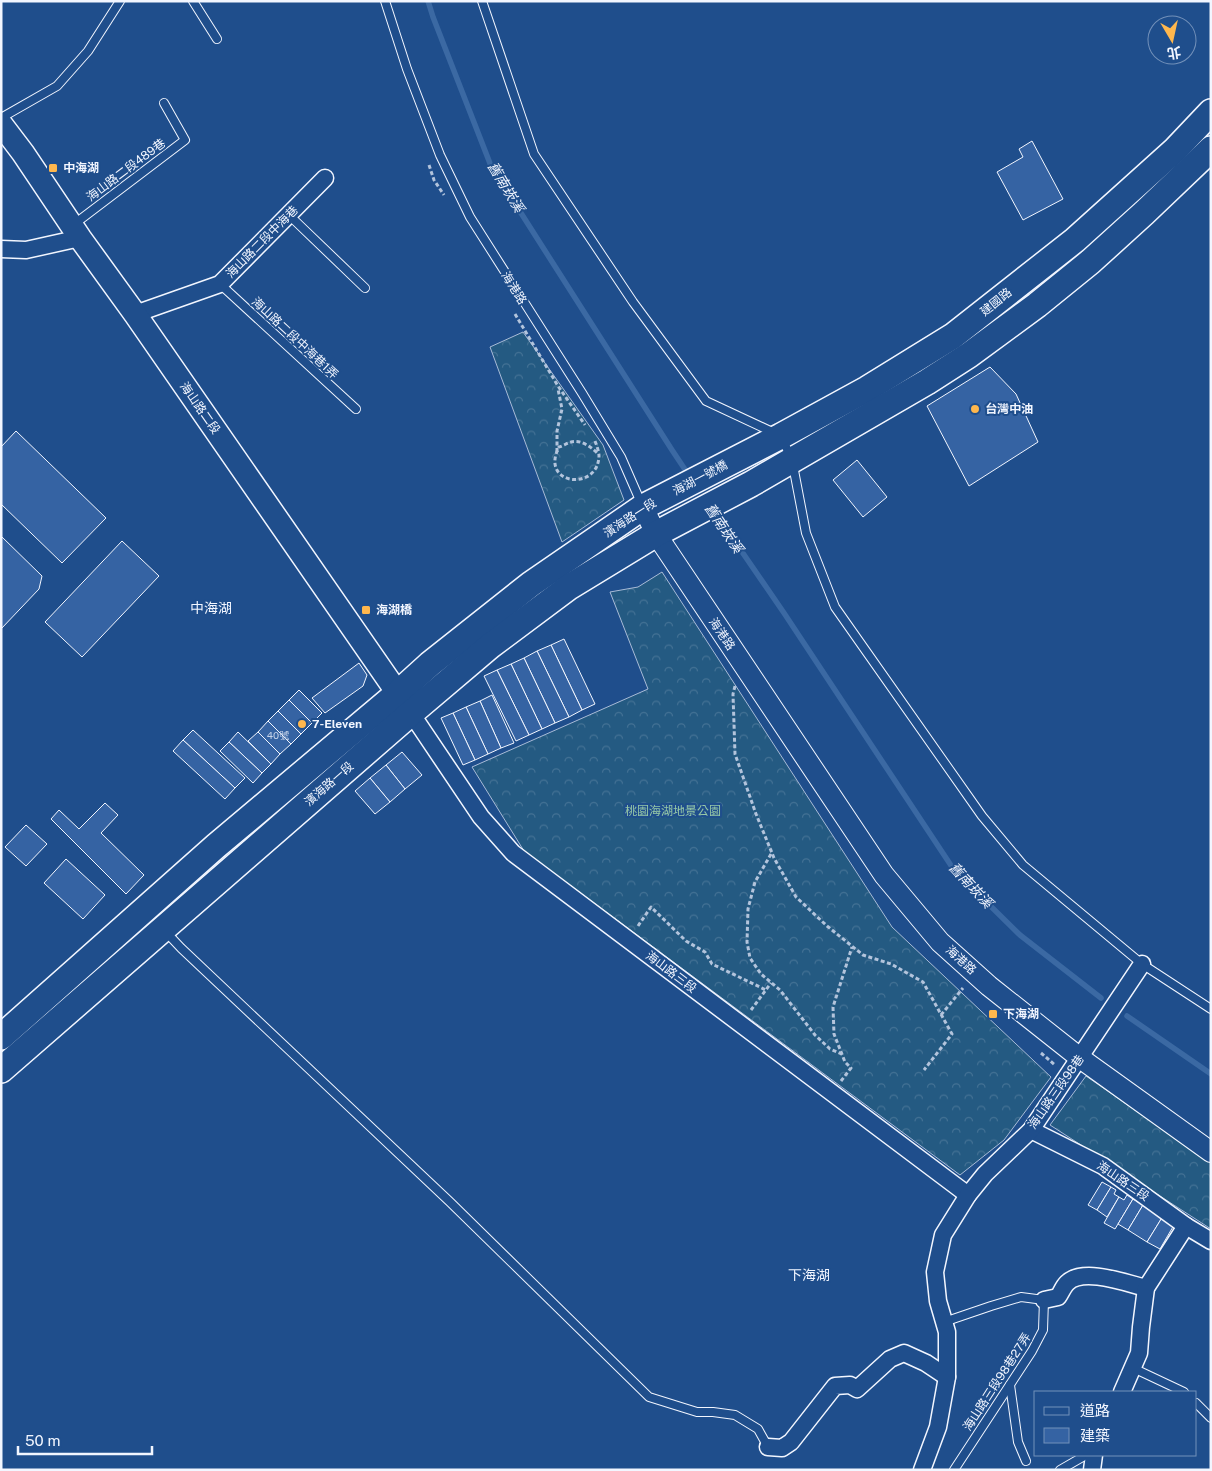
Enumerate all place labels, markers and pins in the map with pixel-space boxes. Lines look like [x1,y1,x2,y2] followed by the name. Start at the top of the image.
[63,161,99,175] place label: 中海湖
[47,162,59,174] marker: 中海湖
[985,402,1033,416] place label: 台灣中油
[969,403,981,415] marker: 台灣中油
[376,603,413,617] place label: 海湖橋
[360,604,372,616] marker: 海湖橋
[312,717,362,731] place label: 7-Eleven
[296,718,308,730] marker: 7-Eleven
[1003,1007,1039,1021] place label: 下海湖
[987,1008,999,1020] marker: 下海湖

